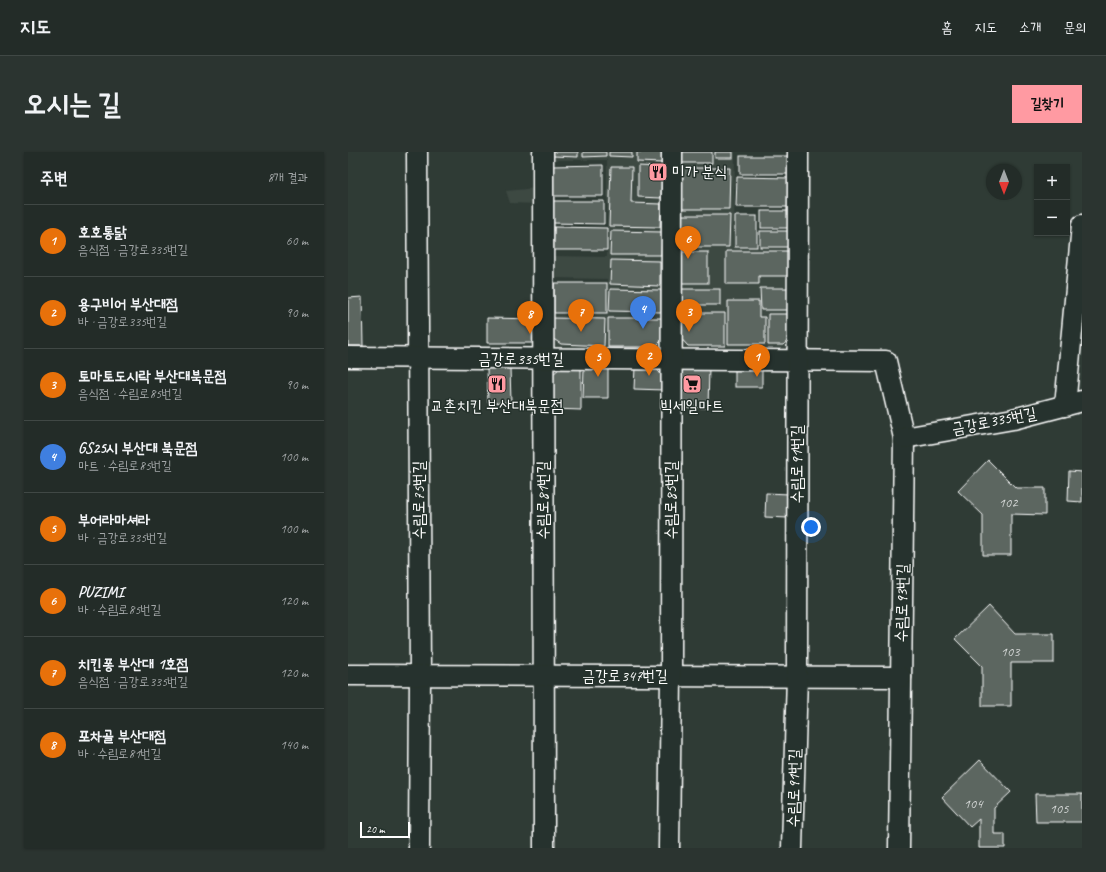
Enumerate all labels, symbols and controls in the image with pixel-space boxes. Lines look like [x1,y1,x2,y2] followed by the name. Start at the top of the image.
[20,15,51,39] text: 지도
[941,19,952,36] text: 홈
[974,19,997,36] text: 지도
[1019,19,1041,36] text: 소개
[1063,19,1086,36] text: 문의
[1012,85,1082,123] button: 길찾기
[24,86,121,121] text: 오시는 길
[647,161,669,183] restaurant icon: 미가 분식
[672,162,727,182] place label: 미가 분식
[986,164,1022,200] north arrow
[1034,164,1070,236] map controls
[1034,164,1070,200] button: +
[40,168,67,189] text: 주변
[268,170,308,186] text: 8개 결과
[1034,200,1070,236] button: −
[78,223,126,242] text: 호호통닭
[675,226,701,259] pin: 6
[50,233,56,249] text: 1
[286,233,308,249] text: 60 m
[78,242,188,258] text: 음식점 · 금강로335번길
[78,295,178,314] text: 용구비어 부산대점
[630,296,656,329] pin: 4
[568,299,594,332] pin: 7
[676,299,702,332] pin: 3
[517,301,543,334] pin: 8
[50,305,56,321] text: 2
[286,305,308,321] text: 90 m
[78,314,167,330] text: 바 · 금강로335번길
[636,343,662,376] pin: 2
[585,344,611,377] pin: 5
[744,344,770,377] pin: 1
[478,349,564,369] street label: 금강로335번길
[78,367,226,386] text: 토마토도시락 부산대북문점
[486,373,508,395] restaurant icon: 교촌치킨 부산대북문점
[681,373,703,395] supermarket icon: 빅세일마트
[50,377,56,393] text: 3
[286,377,308,393] text: 90 m
[78,386,182,402] text: 음식점 · 수림로85번길
[431,396,563,416] place label: 교촌치킨 부산대북문점
[660,396,724,416] place label: 빅세일마트
[950,403,1038,439] street label: 금강로335번길
[787,424,807,503] street label: 수림로91번길
[78,439,198,458] text: GS25시 부산대 북문점
[50,449,56,465] text: 4
[280,449,308,465] text: 100 m
[78,458,172,474] text: 마트 · 수림로85번길
[409,460,429,539] street label: 수림로75번길
[533,460,553,539] street label: 수림로81번길
[661,460,681,539] street label: 수림로85번길
[999,494,1019,511] house number: 102
[78,511,150,530] text: 부어라마셔라
[801,517,821,537] your location
[50,521,56,537] text: 5
[280,521,308,537] text: 100 m
[78,530,167,546] text: 바 · 금강로335번길
[891,563,913,643] street label: 수림로93번길
[78,583,124,602] text: PUZIMI
[50,593,56,609] text: 6
[280,593,308,609] text: 120 m
[78,602,161,618] text: 바 · 수림로85번길
[1001,643,1021,660] house number: 103
[78,655,189,674] text: 치킨퐁 부산대 1호점
[50,665,56,681] text: 7
[280,665,308,681] text: 120 m
[582,666,668,686] street label: 금강로347번길
[78,674,188,690] text: 음식점 · 금강로335번길
[78,727,166,746] text: 포차골 부산대점
[50,737,56,753] text: 8
[280,737,308,753] text: 140 m
[78,746,161,762] text: 바 · 수림로81번길
[783,748,805,828] street label: 수림로91번길
[964,795,984,812] house number: 104
[1050,800,1069,817] house number: 105
[360,820,410,839] scale bar
[366,822,385,836] text: 20 m

